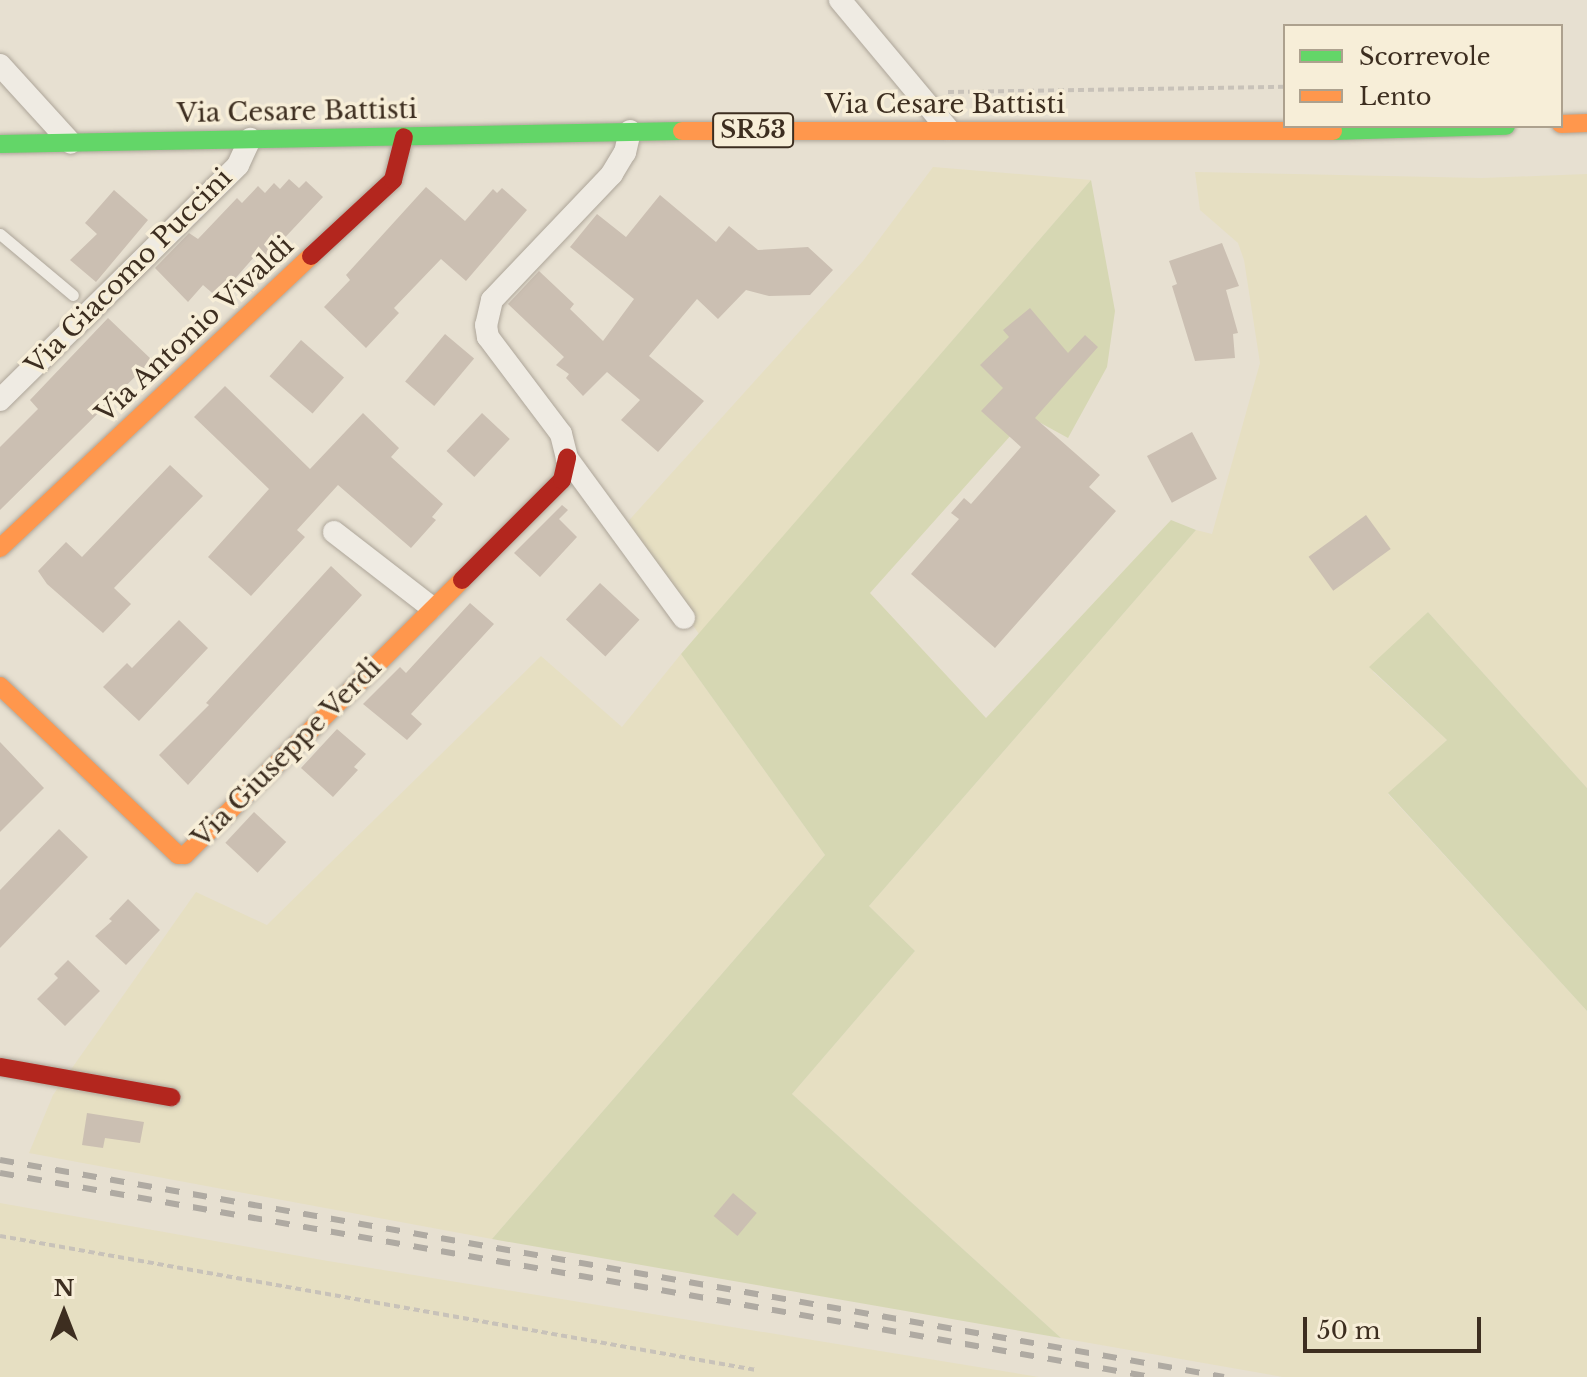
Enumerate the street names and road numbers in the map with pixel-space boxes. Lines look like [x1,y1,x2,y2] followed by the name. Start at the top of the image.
[825,89,1065,121] street label: Via Cesare Battisti
[176,94,418,130] street label: Via Cesare Battisti
[711,110,795,150] road number: SR53
[19,162,239,382] street label: Via Giacomo Puccini
[89,230,301,430] street label: Via Antonio Vivaldi
[186,652,388,854] street label: Via Giuseppe Verdi

